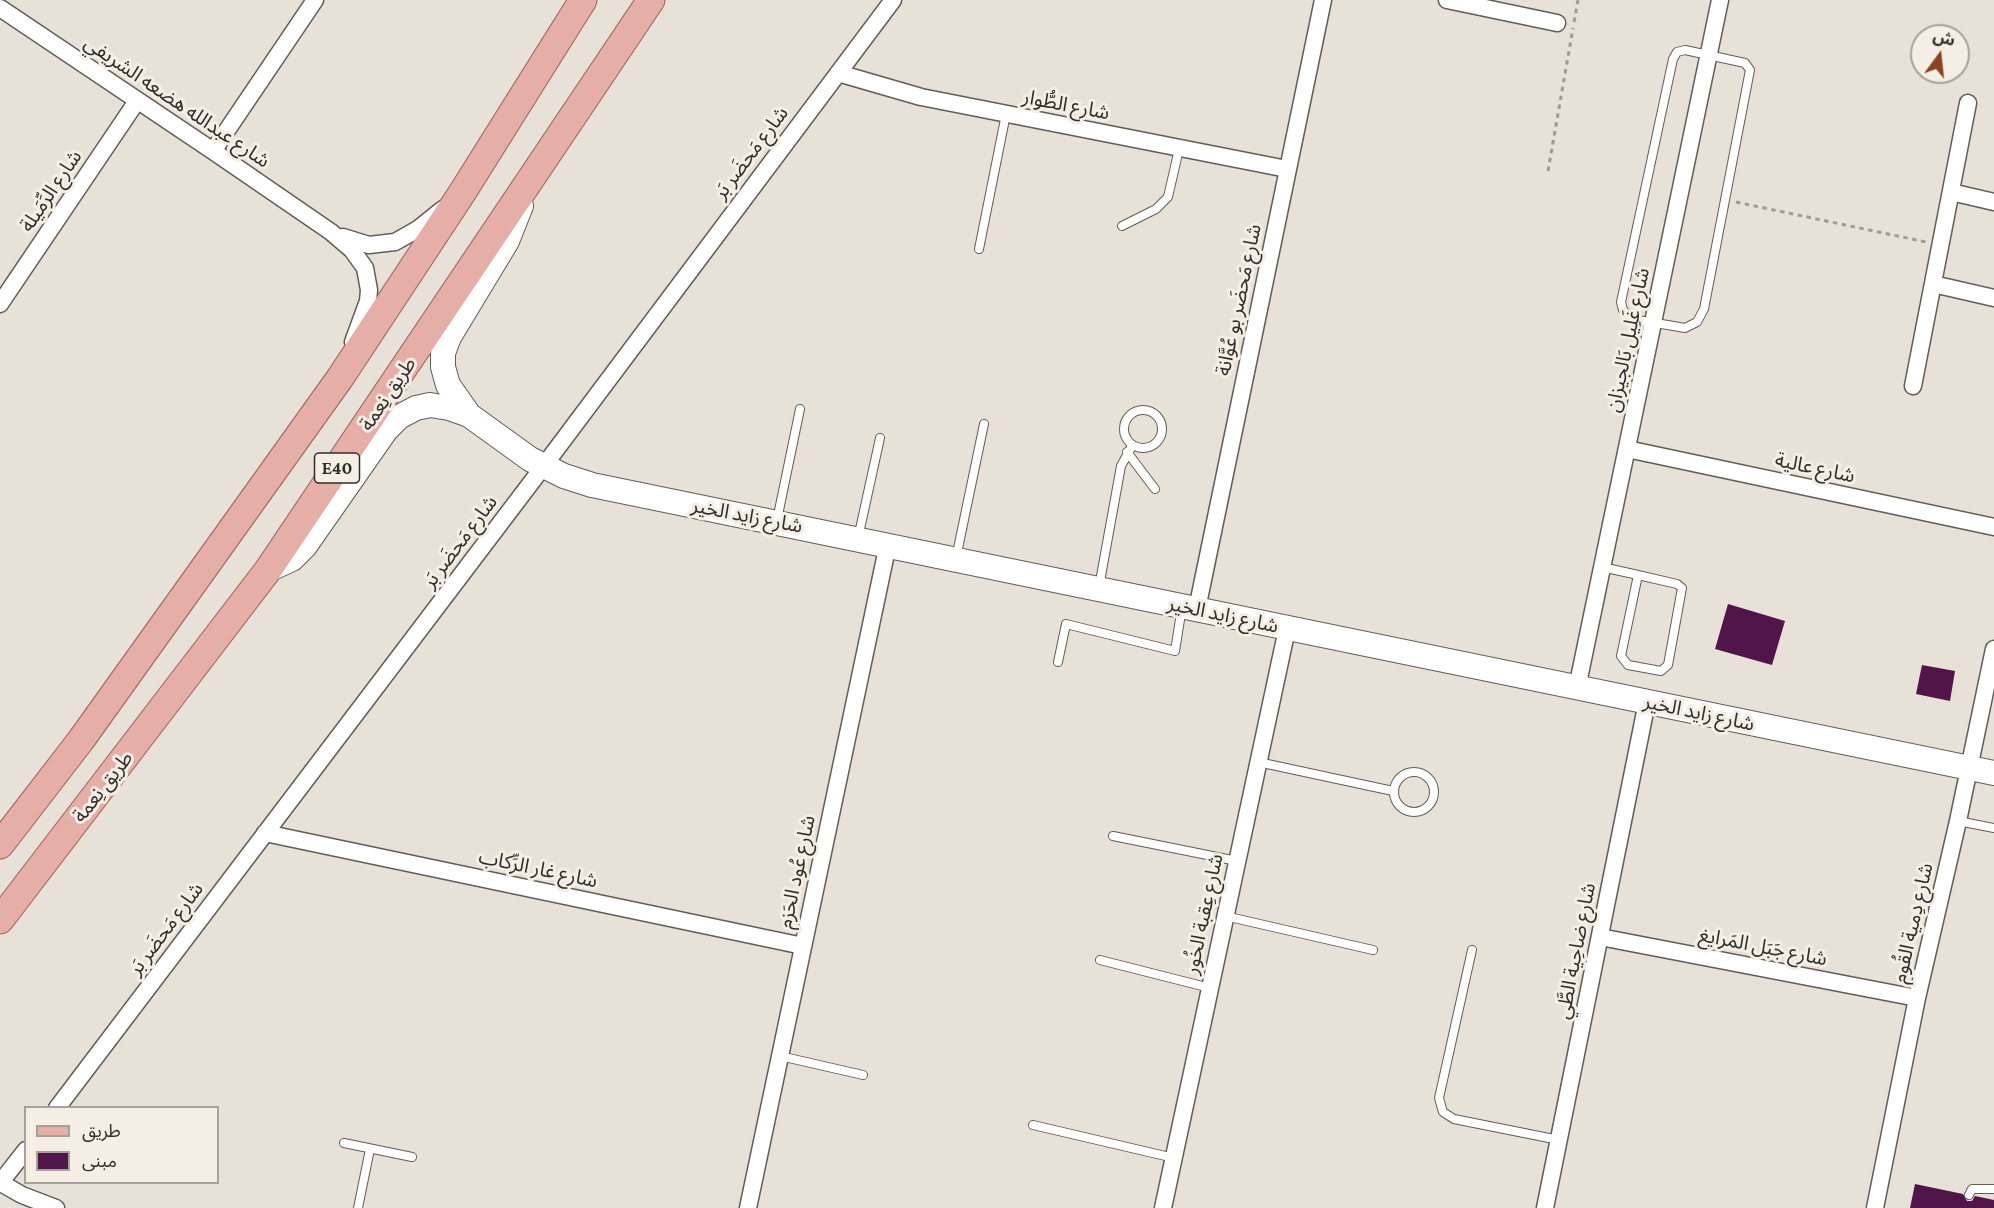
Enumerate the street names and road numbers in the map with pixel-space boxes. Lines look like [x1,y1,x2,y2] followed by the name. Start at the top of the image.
[80,31,274,173] street label: شارع عبدالله هضعه الشريفي
[1020,85,1112,125] street label: شارع الطُّوار
[708,102,794,204] street label: شارع مَحضَر بَر
[15,146,87,236] street label: شارع الرِّمَيلة
[1211,222,1267,378] street label: شارع مَحضَر بو عُوَّانة
[1601,266,1655,414] street label: شارع غَلِيل بَالجيزان
[355,353,421,435] street label: طريق نِعمة
[1773,448,1857,488] street label: شارع عالية
[314,453,360,483] road number: E40
[417,491,503,593] street label: شارع مَحضَر بَر
[689,493,805,539] street label: شارع زايد الخير
[1165,592,1281,638] street label: شارع زايد الخير
[1641,690,1757,736] street label: شارع زايد الخير
[68,747,138,827] street label: طريق نِعمة
[773,813,821,931] street label: شارع عُود الحَزم
[476,845,600,893] street label: شارع غار الرِّكاب
[1180,852,1228,976] street label: شارع عِقبة الخُور
[1888,861,1938,985] street label: شارع دِمية القُوم
[123,878,209,980] street label: شارع مَحضَر بَر
[1551,881,1601,1021] street label: شارع ضاحِية الطَّي
[1697,923,1829,971] street label: شارع جَبَل المَرايغ

